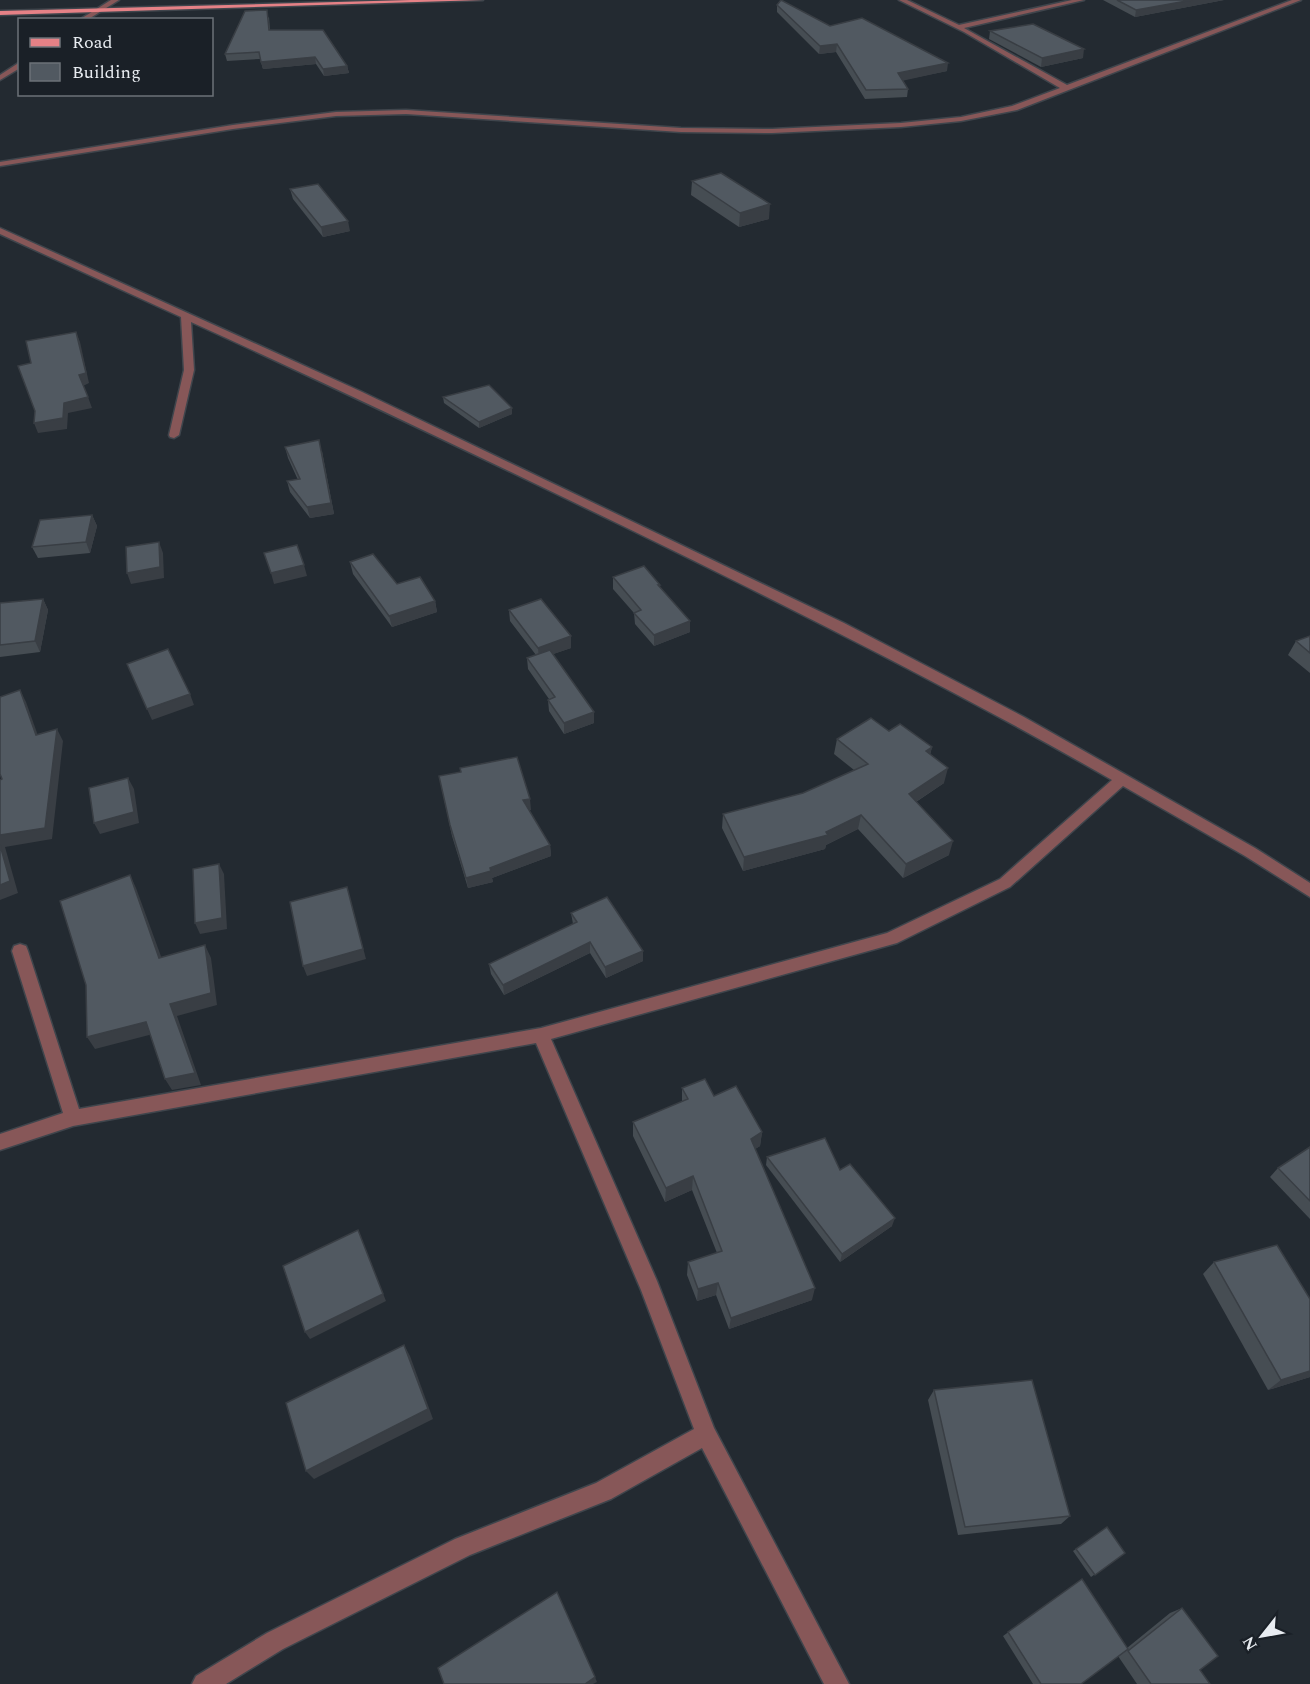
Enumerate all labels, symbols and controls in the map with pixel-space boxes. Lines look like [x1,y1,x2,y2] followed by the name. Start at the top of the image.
[18,18,213,96] legend
[72,29,113,56] text: Road
[72,59,141,86] text: Building
[1232,1606,1292,1666] north arrow
[1236,1631,1264,1655] text: N

